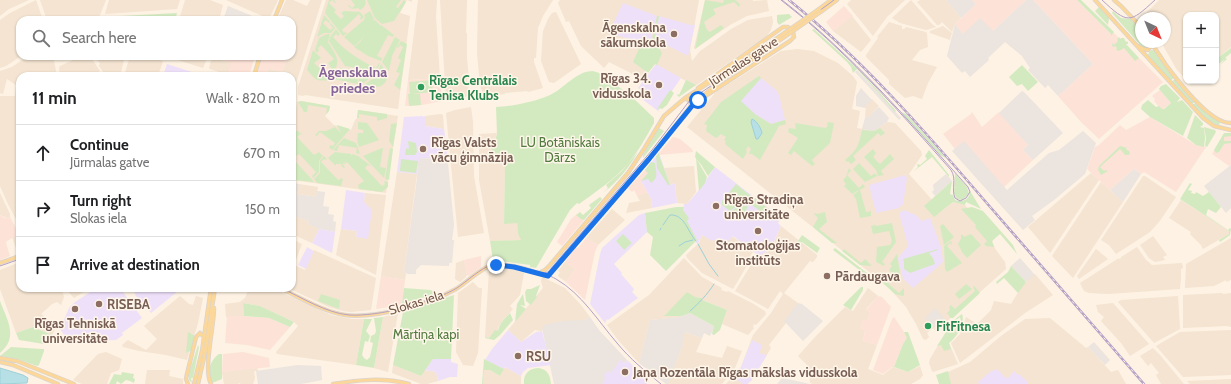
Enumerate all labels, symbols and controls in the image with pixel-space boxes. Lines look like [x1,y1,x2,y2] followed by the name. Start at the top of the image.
[1135,12,1171,48] north arrow
[1183,12,1219,84] map controls
[1183,12,1219,48] button: +
[16,16,296,60] search box
[600,19,667,50] place label: Āgenskalna sākumskola
[30,27,52,49] icon: search
[62,29,137,47] text: Search here
[669,29,679,39] marker: Āgenskalna sākumskola
[705,32,781,90] street label: Jūrmalas gatve
[1183,48,1219,84] button: −
[319,63,387,97] district label: Āgenskalna priedes
[592,70,652,101] place label: Rīgas 34. vidusskola
[429,72,517,103] place label: Rīgas Centrālais Tenisa Klubs
[654,80,664,90] marker: Rīgas 34. vidusskola
[416,82,426,92] marker: Rīgas Centrālais Tenisa Klubs
[32,88,77,108] text: 11 min
[206,90,280,106] text: Walk · 820 m
[689,91,707,109] route start
[431,134,514,165] place label: Rīgas Valsts vācu ģimnāzija
[520,134,600,165] park label: LU Botāniskais Dārzs
[70,136,129,154] text: Continue
[32,142,54,164] icon: ahead
[418,144,428,154] marker: Rīgas Valsts vācu ģimnāzija
[243,145,280,161] text: 670 m
[70,154,149,170] text: Jūrmalas gatve
[724,191,804,222] place label: Rīgas Stradiņa universitāte
[70,192,131,210] text: Turn right
[32,198,54,220] icon: right
[245,201,280,217] text: 150 m
[711,201,721,211] marker: Rīgas Stradiņa universitāte
[70,210,127,226] text: Slokas iela
[753,226,763,236] marker: Stomatoloģijas institūts
[716,237,801,268] place label: Stomatoloģijas institūts
[32,254,54,276] icon: arrive
[70,256,200,274] text: Arrive at destination
[487,256,505,274] route end
[835,268,901,284] place label: Pārdaugava
[822,271,832,281] marker: Pārdaugava
[387,286,446,318] street label: Slokas iela
[107,296,151,312] place label: RISEBA
[94,299,104,309] marker: RISEBA
[70,304,80,314] marker: Rīgas Tehniskā universitāte
[34,315,116,346] place label: Rīgas Tehniskā universitāte
[936,318,991,334] place label: FitFitnesa
[923,321,933,331] marker: FitFitnesa
[393,326,459,343] park label: Mārtiņa kapi
[526,348,551,364] place label: RSU
[513,351,523,361] marker: RSU
[632,364,858,382] place label: Jaņa Rozentāla Rīgas mākslas vidusskola
[620,367,630,377] marker: Jaņa Rozentāla Rīgas mākslas vidusskola

